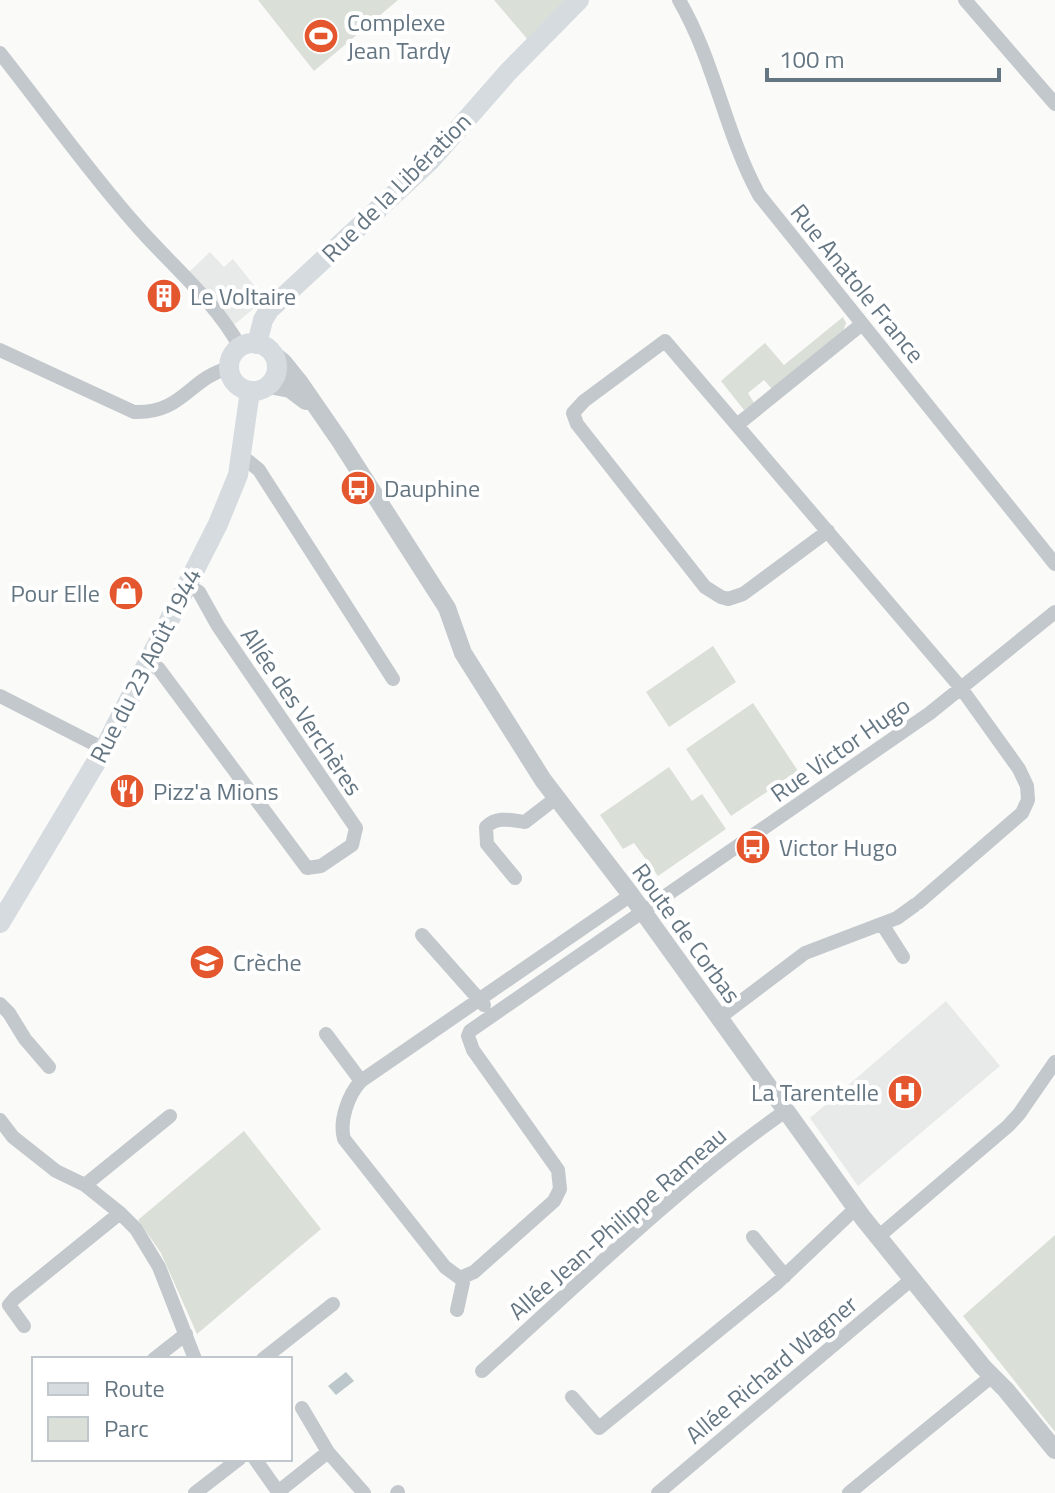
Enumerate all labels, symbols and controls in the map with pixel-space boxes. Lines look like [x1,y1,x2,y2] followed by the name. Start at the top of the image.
[347,4,451,68] place label: Complexe Jean Tardy
[302,17,340,55] sports icon: Complexe Jean Tardy
[767,32,999,82] scale bar
[779,41,845,77] text: 100 m
[313,104,479,270] street label: Rue de la Libération
[782,196,934,370] street label: Rue Anatole France
[145,277,183,315] building icon: Le Voltaire
[190,278,296,314] place label: Le Voltaire
[339,469,377,507] bus stop icon: Dauphine
[384,470,480,506] place label: Dauphine
[80,561,210,769] street label: Rue du 23 Août 1944
[107,574,145,612] shop icon: Pour Elle
[10,575,100,611] place label: Pour Elle
[232,620,372,802] street label: Allée des Verchères
[763,687,917,811] street label: Rue Victor Hugo
[108,772,146,810] restaurant icon: Pizz'a Mions
[153,773,279,809] place label: Pizz'a Mions
[734,828,772,866] bus stop icon: Victor Hugo
[779,829,897,865] place label: Victor Hugo
[624,855,750,1011] street label: Route de Corbas
[188,943,226,981] school or university icon: Crèche
[233,944,302,980] place label: Crèche
[886,1073,924,1111] hospital icon: La Tarentelle
[751,1074,879,1110] place label: La Tarentelle
[500,1118,734,1328] street label: Allée Jean-Philippe Rameau
[677,1286,865,1452] street label: Allée Richard Wagner
[32,1357,292,1461] legend
[104,1370,165,1406] text: Route
[104,1410,149,1446] text: Parc

